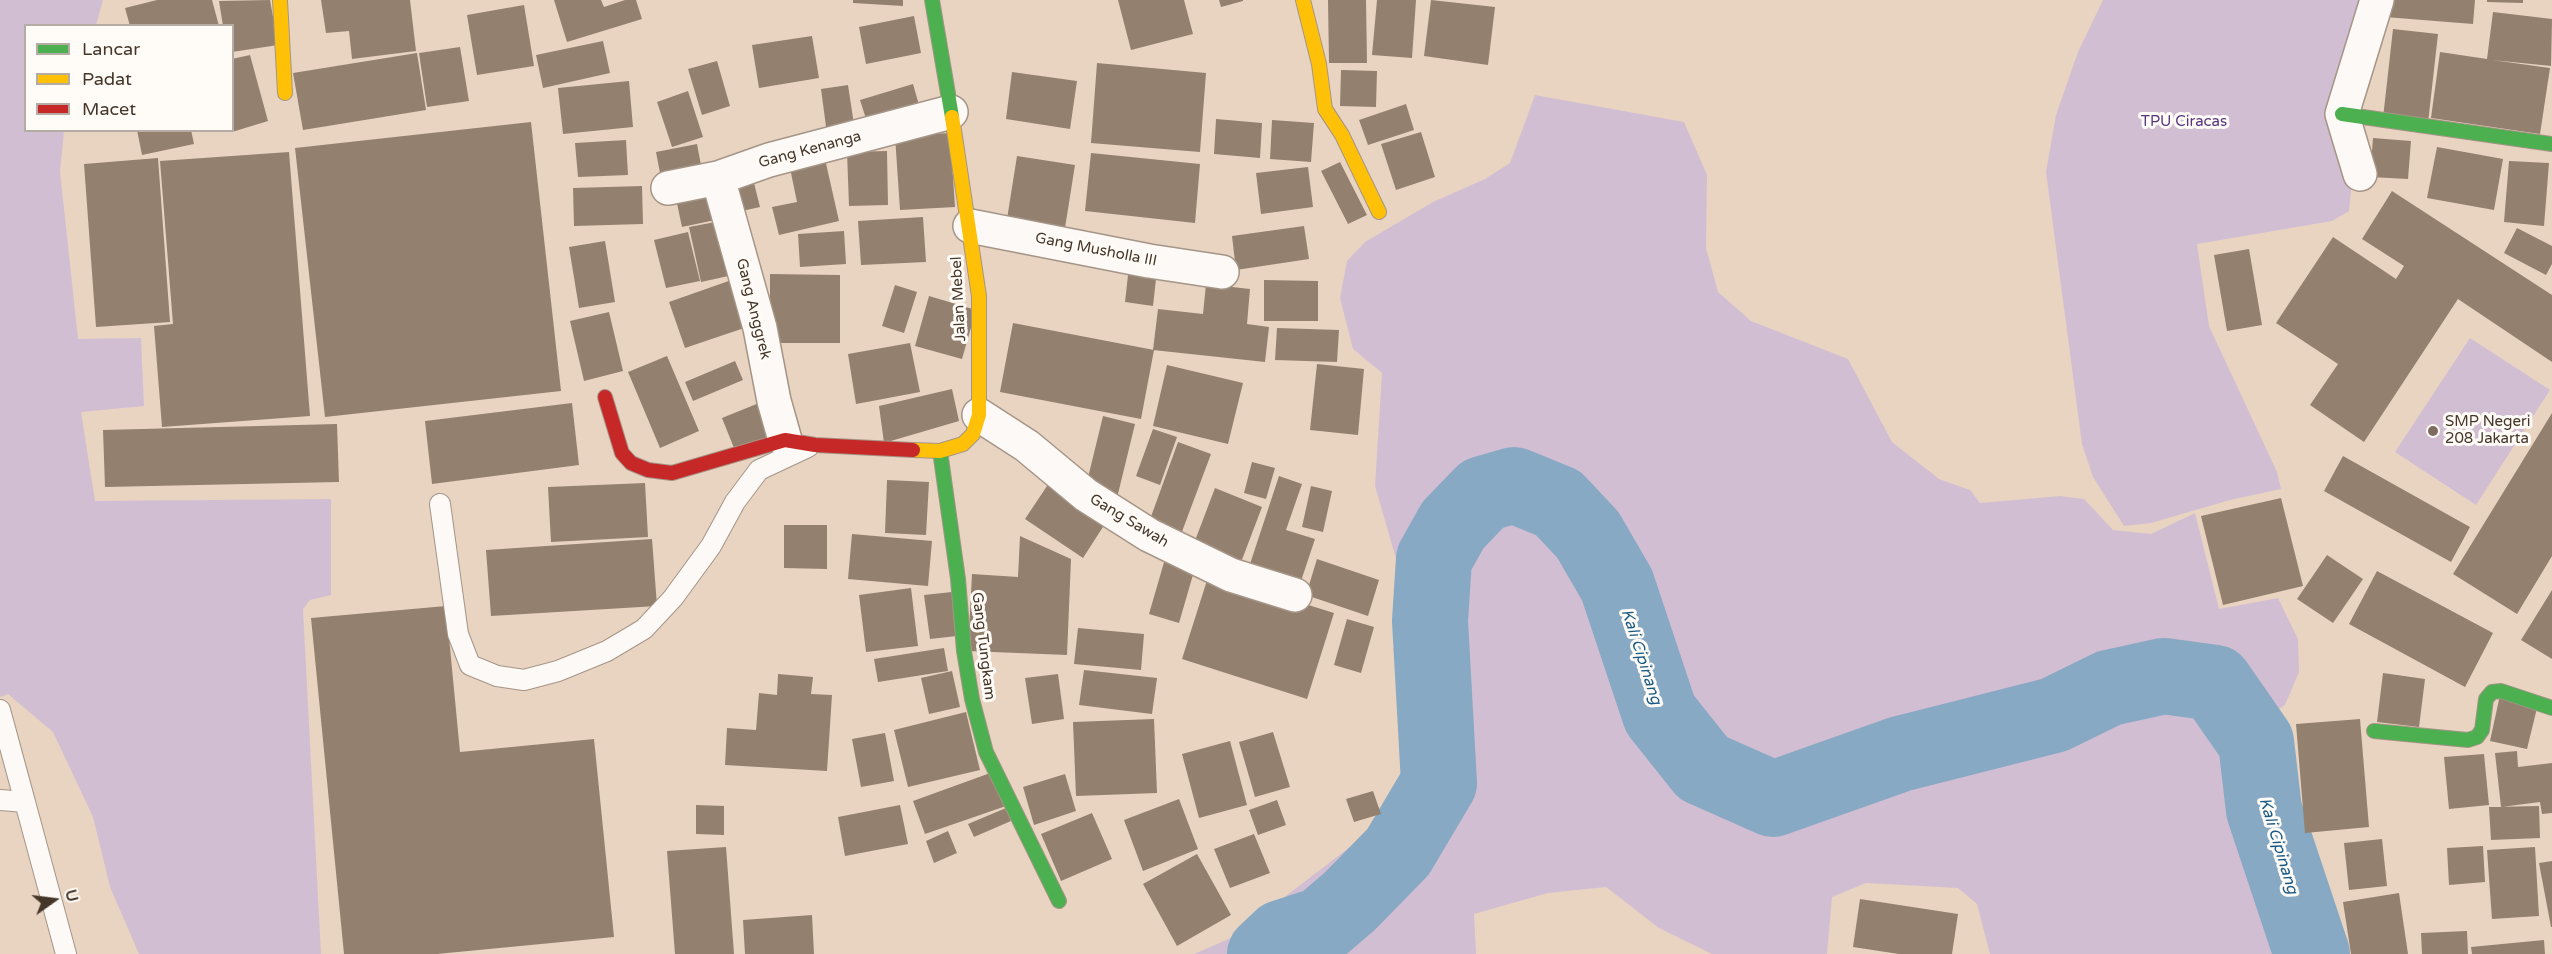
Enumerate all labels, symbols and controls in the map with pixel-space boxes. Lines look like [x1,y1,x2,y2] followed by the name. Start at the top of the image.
[24,24,234,132] legend
[82,38,140,60] text: Lancar
[82,68,132,90] text: Padat
[82,98,136,120] text: Macet
[2141,113,2227,131] park label: TPU Ciracas
[757,128,863,172] street label: Gang Kenanga
[1034,229,1158,271] street label: Gang Musholla III
[948,256,970,342] street label: Jalan Mebel
[732,257,774,361] street label: Gang Anggrek
[2445,413,2530,448] place label: SMP Negeri 208 Jakarta
[2426,424,2440,438] marker: SMP Negeri 208 Jakarta
[1086,490,1172,552] street label: Gang Sawah
[967,591,999,701] street label: Gang Tungkam
[1616,607,1666,707] water label: Kali Cipinang
[2254,796,2302,896] water label: Kali Cipinang
[24,870,84,930] north arrow
[60,887,83,904] text: U

